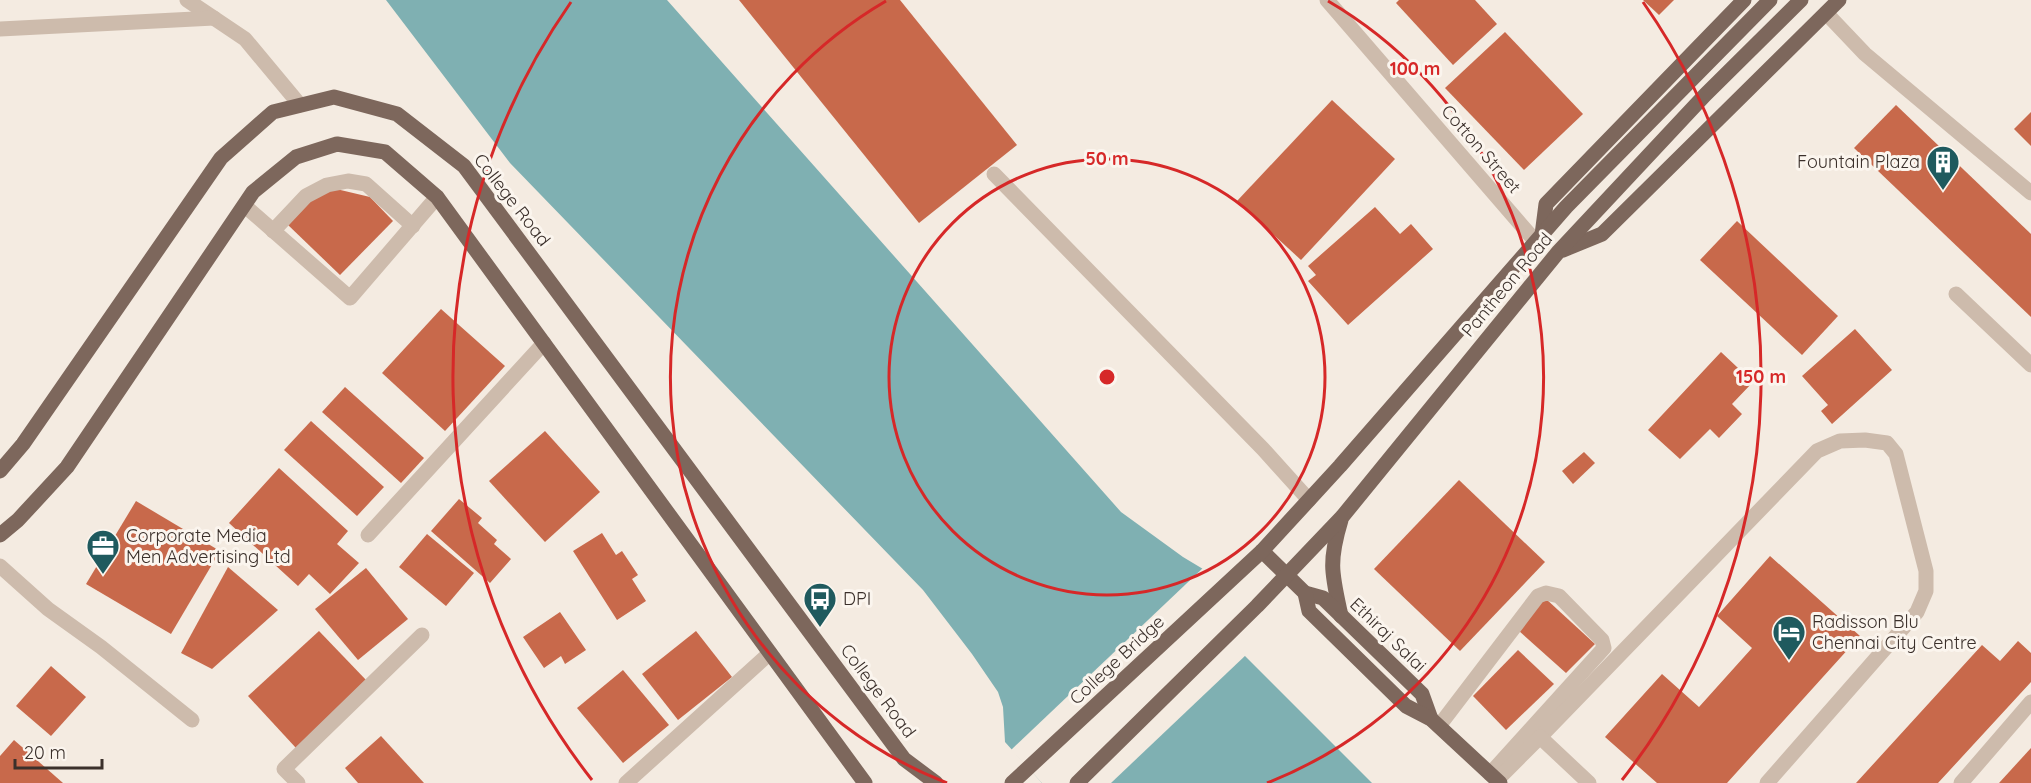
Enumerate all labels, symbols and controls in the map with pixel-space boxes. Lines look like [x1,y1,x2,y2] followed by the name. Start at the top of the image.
[1390,57,1440,80] text: 100 m
[1437,100,1526,198] street label: Cotton Street
[1925,144,1961,191] building icon: Fountain Plaza
[1085,147,1129,170] text: 50 m
[469,149,556,251] street label: College Road
[1797,150,1920,173] place label: Fountain Plaza
[1456,228,1557,342] street label: Pantheon Road
[1736,365,1786,388] text: 150 m
[1097,367,1117,387] centre of rings
[126,524,291,568] place label: Corporate Media Men Advertising Ltd
[85,528,121,575] office icon: Corporate Media Men Advertising Ltd
[802,581,838,628] bus stop icon: DPI
[843,587,871,610] place label: DPI
[1345,592,1431,677] street label: Ethiraj Salai
[1064,610,1169,709] street label: College Bridge
[1812,610,1977,654] place label: Radisson Blu Chennai City Centre
[1771,614,1807,661] hotel icon: Radisson Blu Chennai City Centre
[836,639,921,742] street label: College Road
[15,732,102,770] scale bar
[24,741,66,764] text: 20 m

